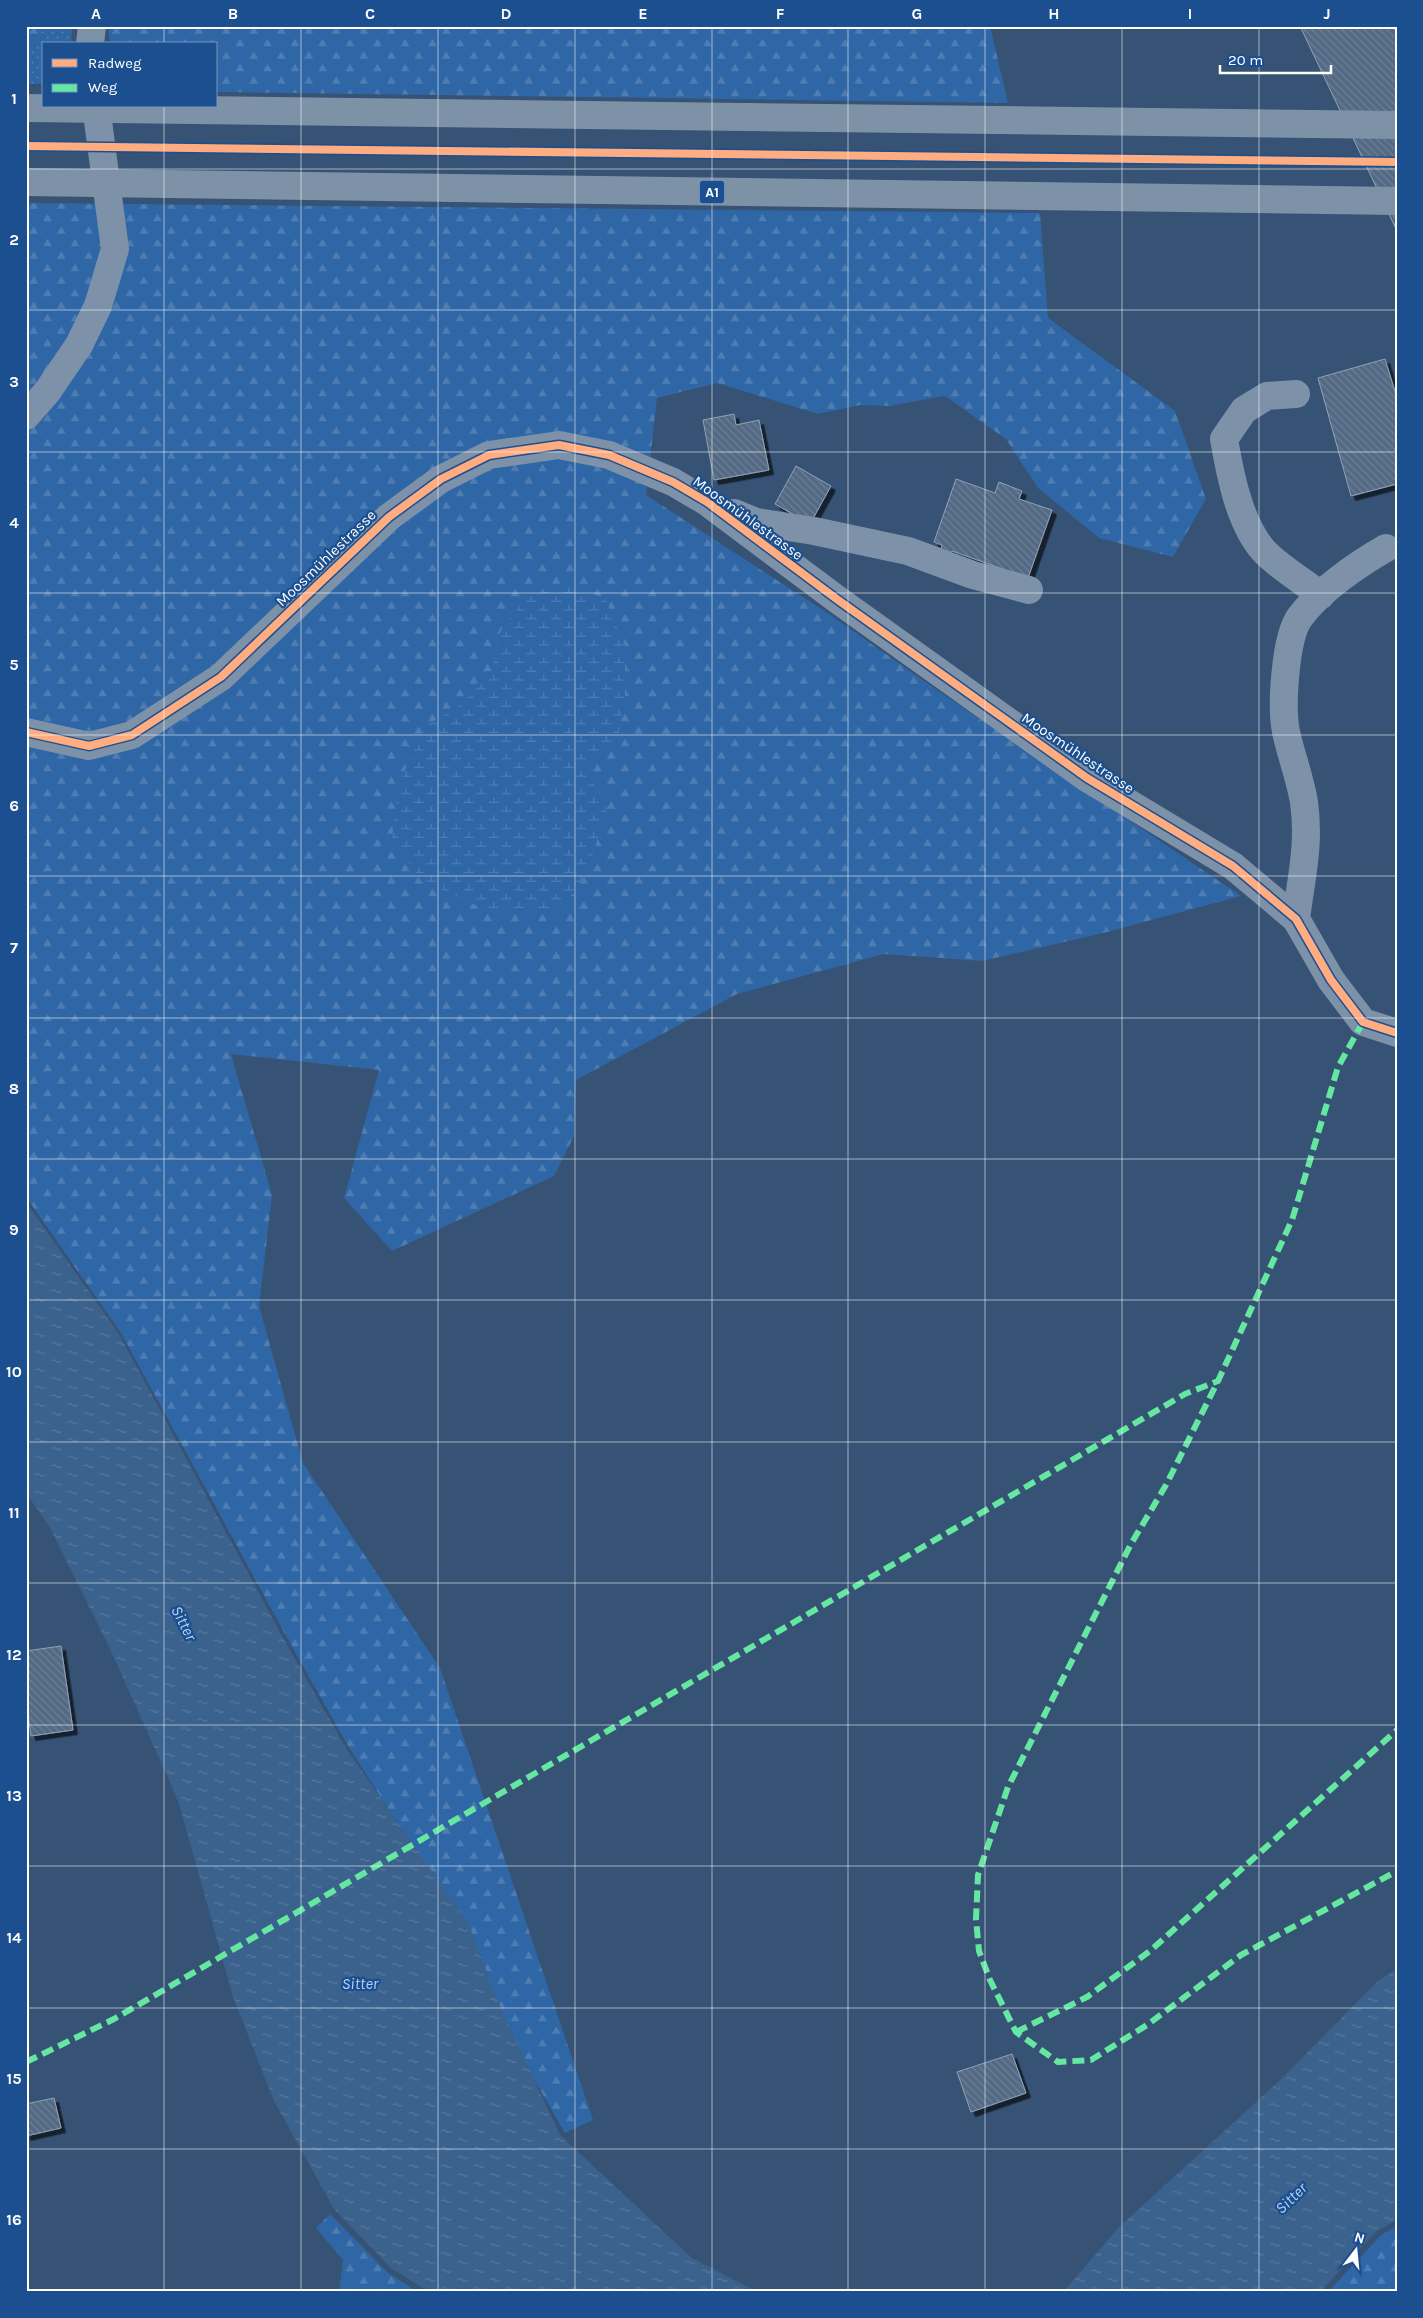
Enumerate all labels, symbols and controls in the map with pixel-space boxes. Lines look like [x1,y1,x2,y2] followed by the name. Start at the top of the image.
[91,4,101,23] text: A
[228,4,238,23] text: B
[365,4,375,23] text: C
[501,4,512,23] text: D
[638,4,648,23] text: E
[776,4,785,23] text: F
[912,4,922,23] text: G
[1048,4,1060,23] text: H
[1188,4,1192,23] text: I
[1323,4,1331,23] text: J
[42,42,218,108] legend
[1220,42,1332,74] scale bar
[1228,51,1263,69] text: 20 m
[88,54,142,72] text: Radweg
[88,78,118,96] text: Weg
[11,89,17,108] text: 1
[700,180,724,203] road number: A1
[9,230,19,249] text: 2
[9,372,19,391] text: 3
[689,472,807,564] street label: Moosmühlestrasse
[272,506,380,610] street label: Moosmühlestrasse
[9,513,19,532] text: 4
[9,655,19,674] text: 5
[1018,709,1138,797] street label: Moosmühlestrasse
[9,796,19,815] text: 6
[10,938,18,957] text: 7
[9,1079,19,1098] text: 8
[9,1220,19,1239] text: 9
[6,1362,22,1381] text: 10
[8,1503,20,1522] text: 11
[167,1602,201,1644] water label: Sitter
[6,1645,22,1664] text: 12
[6,1786,22,1805] text: 13
[6,1928,22,1947] text: 14
[342,1974,379,1993] water label: Sitter
[6,2069,22,2088] text: 15
[1271,2178,1311,2218] water label: Sitter
[6,2210,22,2229] text: 16
[1330,2226,1380,2276] north arrow
[1352,2228,1367,2248] text: N

